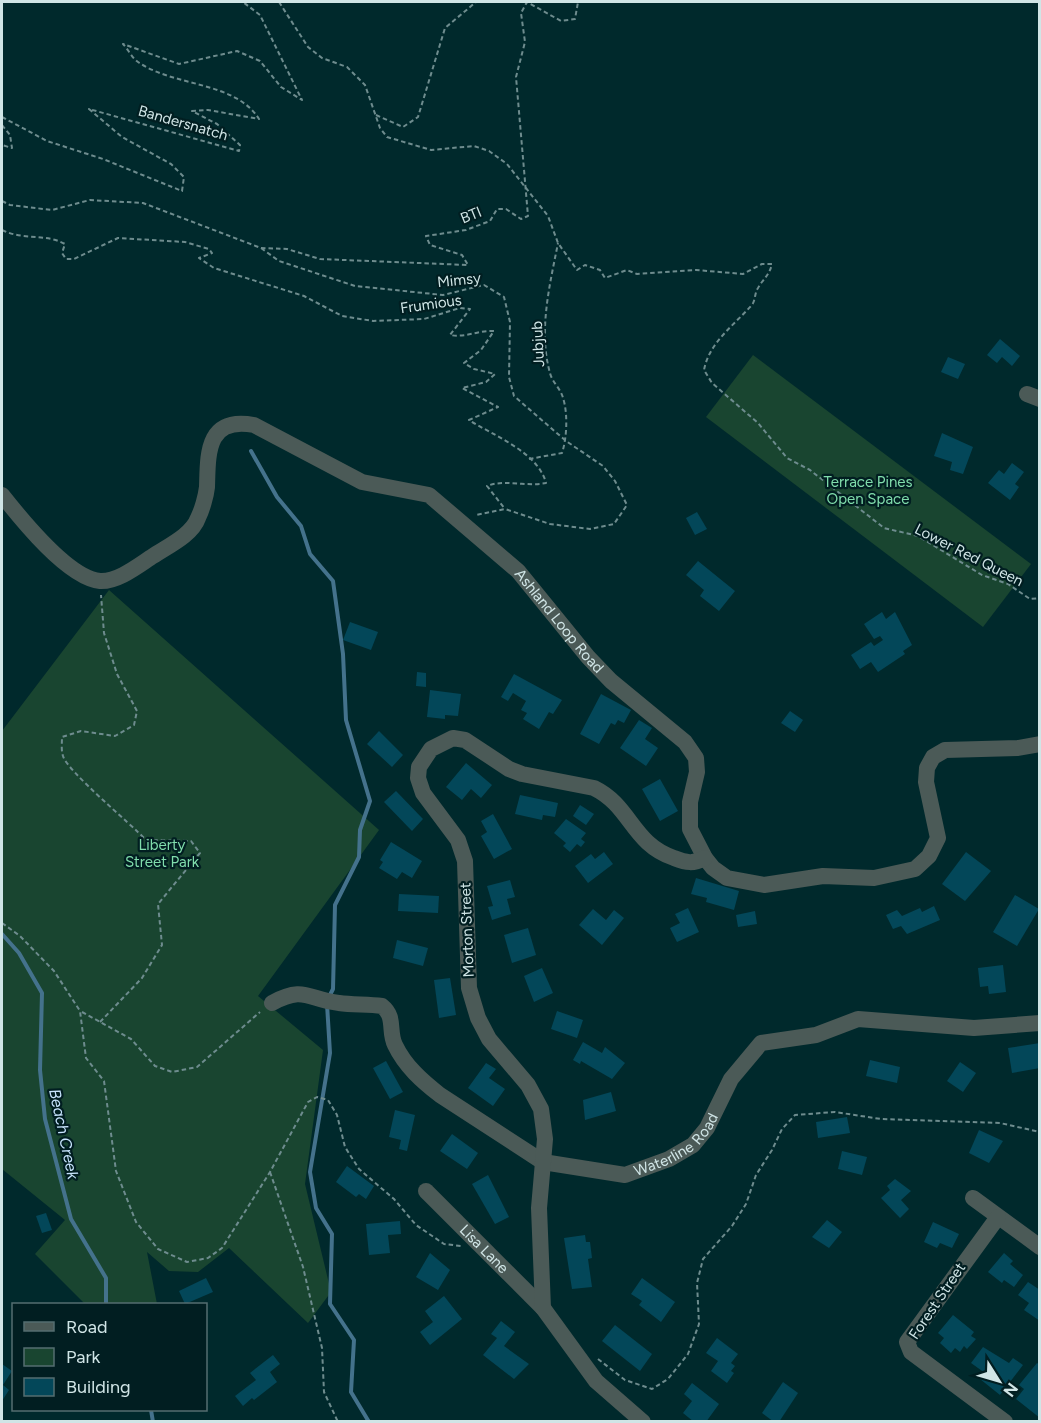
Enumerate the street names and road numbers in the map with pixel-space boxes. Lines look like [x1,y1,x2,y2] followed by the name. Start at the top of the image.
[136,102,230,144] street label: Bandersnatch
[458,203,484,227] street label: BTI
[436,269,482,291] street label: Mimsy
[399,291,463,317] street label: Frumious
[528,320,548,367] street label: Jubjub
[912,520,1026,590] street label: Lower Red Queen
[511,565,608,677] street label: Ashland Loop Road
[456,882,478,978] street label: Morton Street
[631,1110,722,1180] street label: Waterline Road
[456,1221,512,1277] street label: Lisa Lane
[905,1259,969,1343] street label: Forest Street

